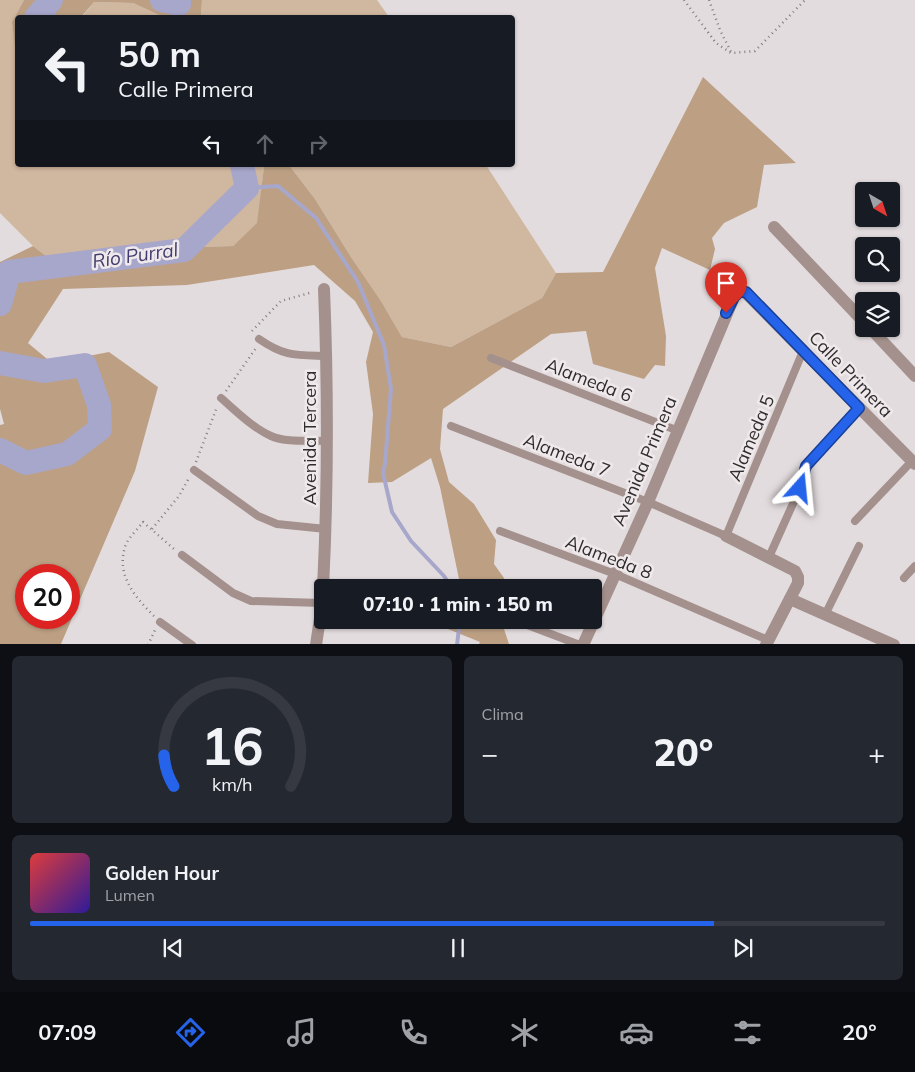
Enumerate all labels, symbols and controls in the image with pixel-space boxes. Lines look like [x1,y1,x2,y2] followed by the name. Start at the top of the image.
[118,32,201,76] text: 50 m
[35,35,100,100] icon: left
[118,75,254,103] text: Calle Primera
[198,130,226,158] icon: left
[251,130,279,158] icon: ahead
[304,130,332,158] icon: right
[855,182,900,228] north arrow
[855,182,900,337] map controls
[91,237,180,273] water label: Río Purral
[855,237,900,282] button: search
[705,262,747,313] pin
[712,269,740,297] icon: arrive
[855,292,900,337] button: layers
[804,326,898,422] street label: Calle Primera
[542,353,636,407] street label: Alameda 6
[298,371,321,505] street label: Avenida Tercera
[723,391,779,484] street label: Alameda 5
[606,393,682,529] street label: Avenida Primera
[520,428,614,482] street label: Alameda 7
[773,461,825,513] position arrow
[562,530,656,584] street label: Alameda 8
[15,564,80,629] speed limit sign: 20
[363,592,553,616] text: 07:10 · 1 min · 150 m
[482,704,524,724] text: Clima
[201,713,263,778] text: 16
[653,728,713,776] text: 20°
[482,736,498,771] text: −
[868,736,885,771] text: +
[212,773,252,795] text: km/h
[105,861,219,885] text: Golden Hour
[105,885,155,905] text: Lumen
[159,934,187,962] icon: previous
[444,934,472,962] icon: pause
[729,934,757,962] icon: next
[173,1015,208,1050] icon: directions
[284,1015,319,1050] icon: music
[396,1015,431,1050] icon: phone
[507,1015,542,1050] icon: climate
[619,1015,654,1050] icon: car
[730,1015,765,1050] icon: filters
[38,1018,97,1046] text: 07:09
[842,1018,877,1046] text: 20°

